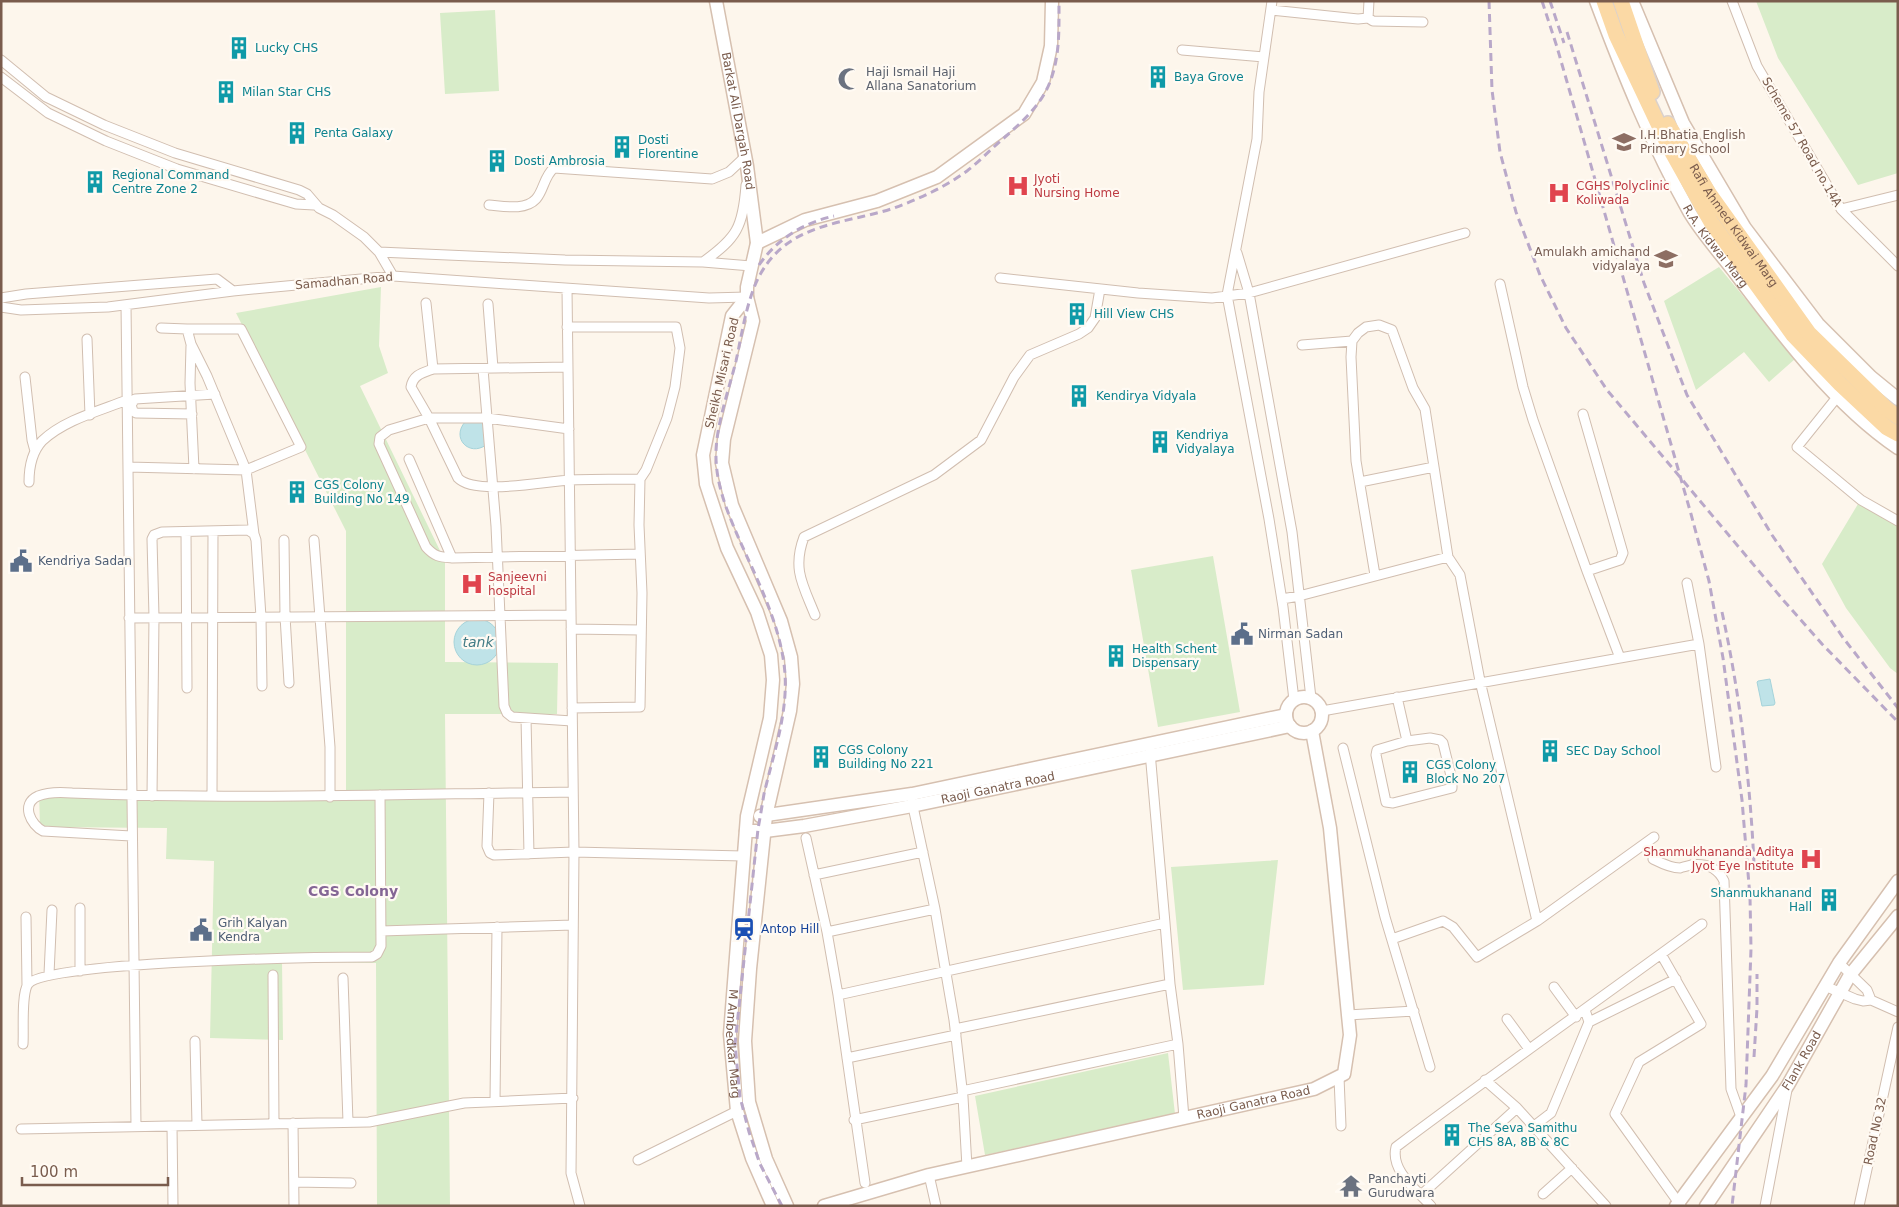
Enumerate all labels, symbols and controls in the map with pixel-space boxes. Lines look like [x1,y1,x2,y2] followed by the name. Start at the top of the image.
[226,35,252,61] building icon: Lucky CHS
[255,41,318,55] place label: Lucky CHS
[719,51,757,191] street label: Barkat Ali Dargah Road
[1145,64,1171,90] building icon: Baya Grove
[866,65,977,93] place label: Haji Ismail Haji Allana Sanatorium
[836,66,862,92] mosque icon: Haji Ismail Haji Allana Sanatorium
[1174,70,1244,84] place label: Baya Grove
[1759,75,1845,210] street label: Scheme 57 Road no.14A
[213,79,239,105] building icon: Milan Star CHS
[242,85,331,99] place label: Milan Star CHS
[284,120,310,146] building icon: Penta Galaxy
[314,126,393,140] place label: Penta Galaxy
[1640,128,1746,156] place label: I.H.Bhatia English Primary School
[1611,129,1637,155] school or university icon: I.H.Bhatia English Primary School
[638,133,698,161] place label: Dosti Florentine
[609,134,635,160] building icon: Dosti Florentine
[484,148,510,174] building icon: Dosti Ambrosia
[514,154,605,168] place label: Dosti Ambrosia
[1686,161,1781,290] street label: Rafi Ahmed Kidwai Marg
[112,168,229,196] place label: Regional Command Centre Zone 2
[82,169,108,195] building icon: Regional Command Centre Zone 2
[1033,172,1120,200] place label: Jyoti Nursing Home
[1005,173,1031,199] hospital icon: Jyoti Nursing Home
[1576,179,1670,207] place label: CGHS Polyclinic Koliwada
[1546,180,1572,206] hospital icon: CGHS Polyclinic Koliwada
[1680,202,1751,291] street label: R.A. Kidwai Marg
[1534,245,1650,273] place label: Amulakh amichand vidyalaya
[1653,246,1679,272] school or university icon: Amulakh amichand vidyalaya
[295,270,393,292] street label: Samadhan Road
[1064,301,1090,327] building icon: Hill View CHS
[1094,307,1174,321] place label: Hill View CHS
[702,316,742,430] street label: Sheikh Misari Road
[1066,383,1092,409] building icon: Kendirya Vidyala
[1096,389,1196,403] place label: Kendirya Vidyala
[1176,428,1235,456] place label: Kendriya Vidyalaya
[1147,429,1173,455] building icon: Kendriya Vidyalaya
[314,478,410,506] place label: CGS Colony Building No 149
[284,479,310,505] building icon: CGS Colony Building No 149
[8,548,34,574] public building icon: Kendriya Sadan
[38,554,132,568] place label: Kendriya Sadan
[488,570,547,598] place label: Sanjeevni hospital
[459,571,485,597] hospital icon: Sanjeevni hospital
[1229,621,1255,647] public building icon: Nirman Sadan
[1258,627,1343,641] place label: Nirman Sadan
[462,634,494,650] water label: tank
[1132,642,1217,670] place label: Health Schent Dispensary
[1103,643,1129,669] building icon: Health Schent Dispensary
[1537,738,1563,764] building icon: SEC Day School
[838,743,934,771] place label: CGS Colony Building No 221
[808,744,834,770] building icon: CGS Colony Building No 221
[1566,744,1661,758] place label: SEC Day School
[1426,758,1505,786] place label: CGS Colony Block No 207
[1397,759,1423,785] building icon: CGS Colony Block No 207
[940,769,1056,807] street label: Raoji Ganatra Road
[1643,845,1794,873] place label: Shanmukhananda Aditya Jyot Eye Institute
[1798,846,1824,872] hospital icon: Shanmukhananda Aditya Jyot Eye Institute
[308,883,398,899] district label: CGS Colony
[1710,886,1812,914] place label: Shanmukhanand Hall
[1816,887,1842,913] building icon: Shanmukhanand Hall
[218,916,287,944] place label: Grih Kalyan Kendra
[731,916,757,942] station icon: Antop Hill
[188,917,214,943] public building icon: Grih Kalyan Kendra
[761,922,819,936] place label: Antop Hill
[723,989,743,1099] street label: M Ambedkar Marg
[1779,1029,1824,1093] street label: Flank Road
[1195,1083,1312,1122] street label: Raoji Ganatra Road
[1861,1096,1889,1166] street label: Road No 32
[1467,1121,1577,1149] place label: The Seva Samithu CHS 8A, 8B & 8C
[1439,1122,1465,1148] building icon: The Seva Samithu CHS 8A, 8B & 8C
[22,1154,169,1186] scale bar
[30,1163,78,1181] text: 100 m
[1368,1172,1435,1200] place label: Panchayti Gurudwara
[1338,1173,1364,1199] temple icon: Panchayti Gurudwara

